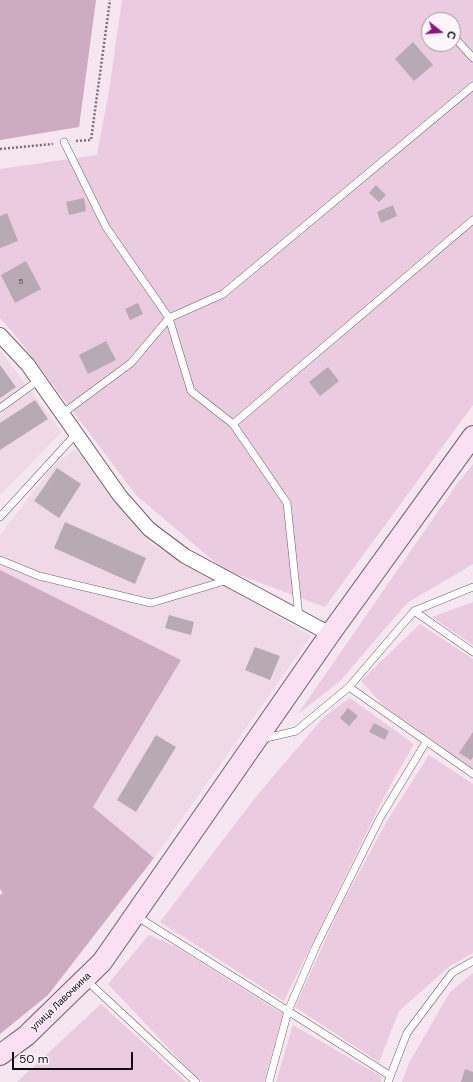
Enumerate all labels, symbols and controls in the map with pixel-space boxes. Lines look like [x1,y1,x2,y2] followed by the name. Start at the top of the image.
[421,12,461,52] north arrow
[444,29,459,41] text: С
[19,277,23,287] house number: 5
[28,970,94,1034] street label: улица Лавочкина
[14,1044,135,1070] scale bar
[19,1051,48,1067] text: 50 m

